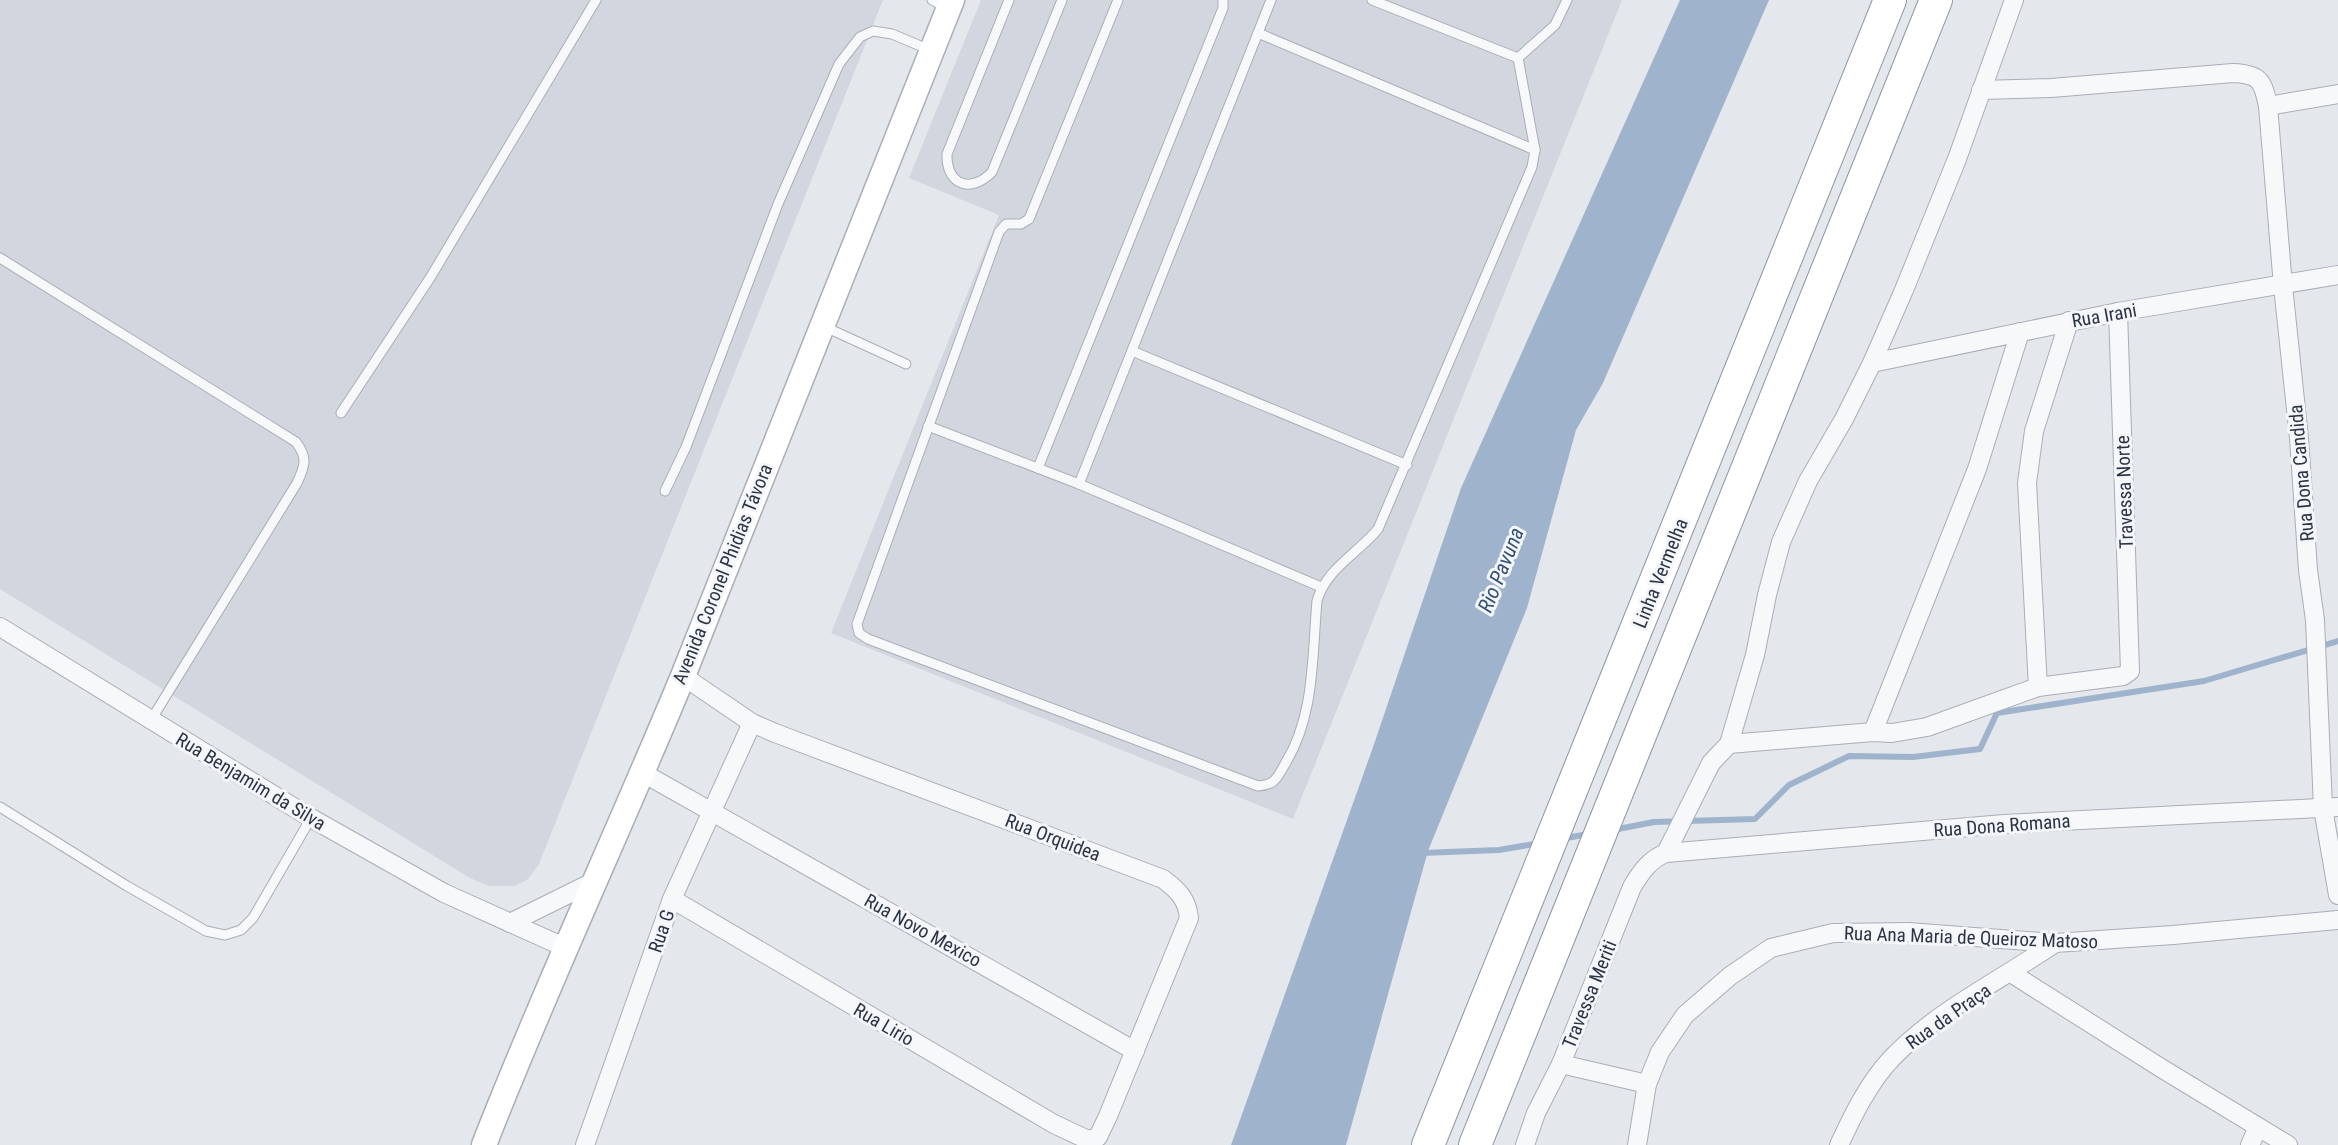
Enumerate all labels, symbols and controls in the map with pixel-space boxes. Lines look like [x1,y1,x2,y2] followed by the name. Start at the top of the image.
[2070,298,2138,333] street label: Rua Irani
[2284,404,2319,542] street label: Rua Dona Candida
[2111,435,2138,549] street label: Travessa Norte
[668,461,777,688] street label: Avenida Coronel Phidias Távora
[1628,515,1693,631] street label: Linha Vermelha
[1473,524,1529,616] water label: Rio Pavuna
[172,728,330,835] street label: Rua Benjamim da Silva
[1002,809,1104,866] street label: Rua Orquidea
[1933,809,2071,842] street label: Rua Dona Romana
[860,889,985,972] street label: Rua Novo Mexico
[643,907,680,956] street label: Rua G
[1844,922,2098,953] street label: Rua Ana Maria de Queiroz Matoso
[1557,937,1622,1052] street label: Travessa Meriti
[1901,979,1995,1054] street label: Rua da Praça
[849,998,918,1051] street label: Rua Lirio

